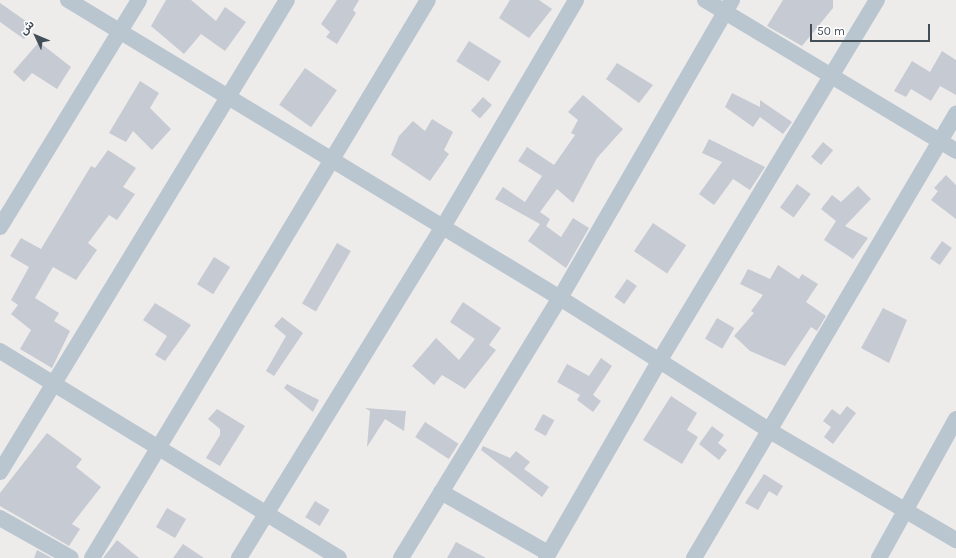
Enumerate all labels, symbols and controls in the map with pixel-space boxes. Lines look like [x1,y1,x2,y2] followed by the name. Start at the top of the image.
[16,16,56,56] north arrow
[812,16,932,42] scale bar
[17,17,37,37] text: ش
[817,24,845,38] text: 50 m

